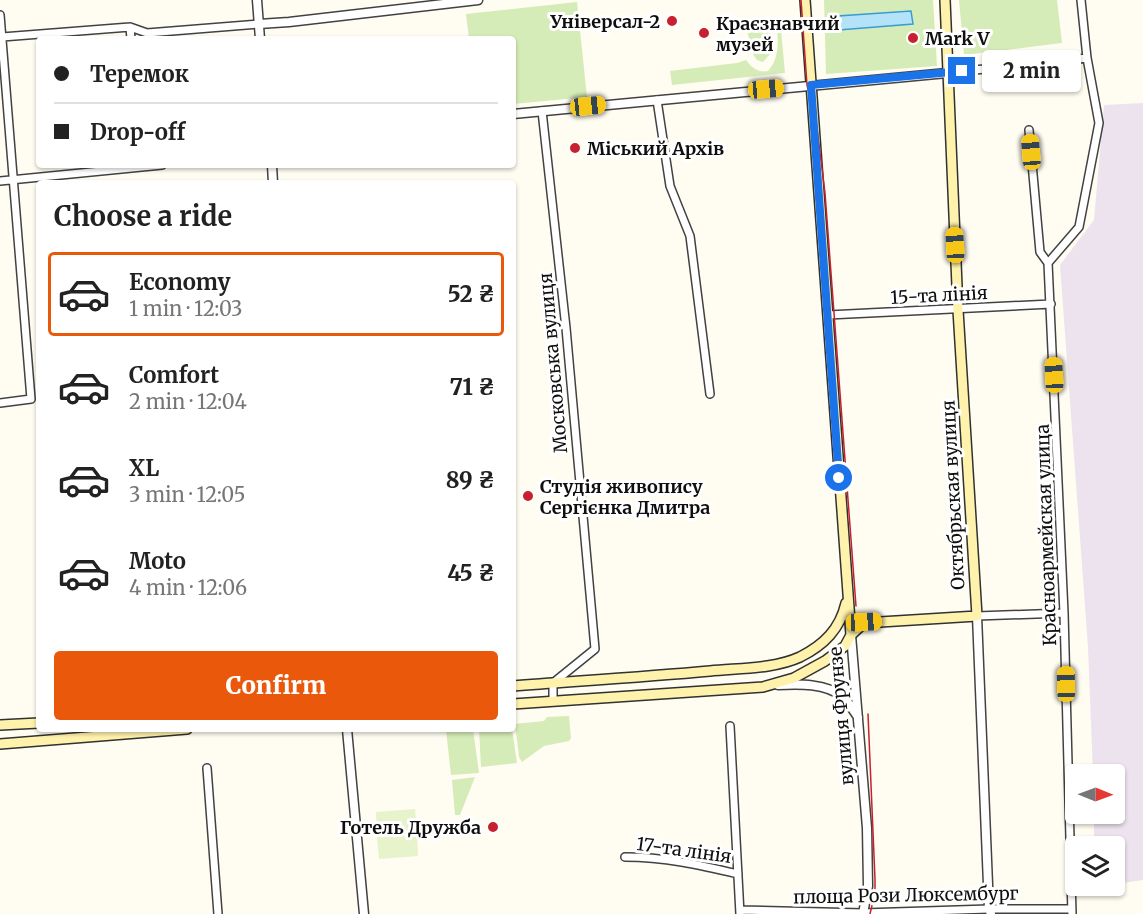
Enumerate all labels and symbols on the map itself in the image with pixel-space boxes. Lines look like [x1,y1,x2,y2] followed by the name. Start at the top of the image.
[550,10,660,33] place label: Універсал-2
[716,12,840,56] place label: Краєзнавчий музей
[665,14,679,28] marker: Універсал-2
[697,26,711,40] marker: Краєзнавчий музей
[925,27,990,50] place label: Mark V
[906,31,920,45] marker: Mark V
[983,50,1082,92] callout: 2 min
[948,57,975,84] route end
[747,78,785,100] car
[569,95,607,117] car
[1020,133,1042,171] car
[587,137,724,160] place label: Міський Архів
[568,141,582,155] marker: Міський Архів
[945,227,965,263] car
[534,272,572,454] street label: Московська вулиця
[890,281,988,309] street label: 15-та лінія
[1044,357,1064,393] car
[937,399,969,590] street label: Октябрьская вулиця
[1031,423,1061,646] street label: Красноармейская улица
[825,464,852,491] route start
[540,475,710,519] place label: Студія живопису Сергієнка Дмитра
[521,489,535,503] marker: Студія живопису Сергієнка Дмитра
[846,612,882,632] car
[823,646,859,786] street label: вулиця Фрунзе
[1057,666,1075,702] car
[1065,764,1125,824] north arrow
[340,816,481,839] place label: Готель Дружба
[486,820,500,834] marker: Готель Дружба
[635,832,733,868] street label: 17-та лінія
[793,882,1019,908] street label: площа Рози Люксембург

